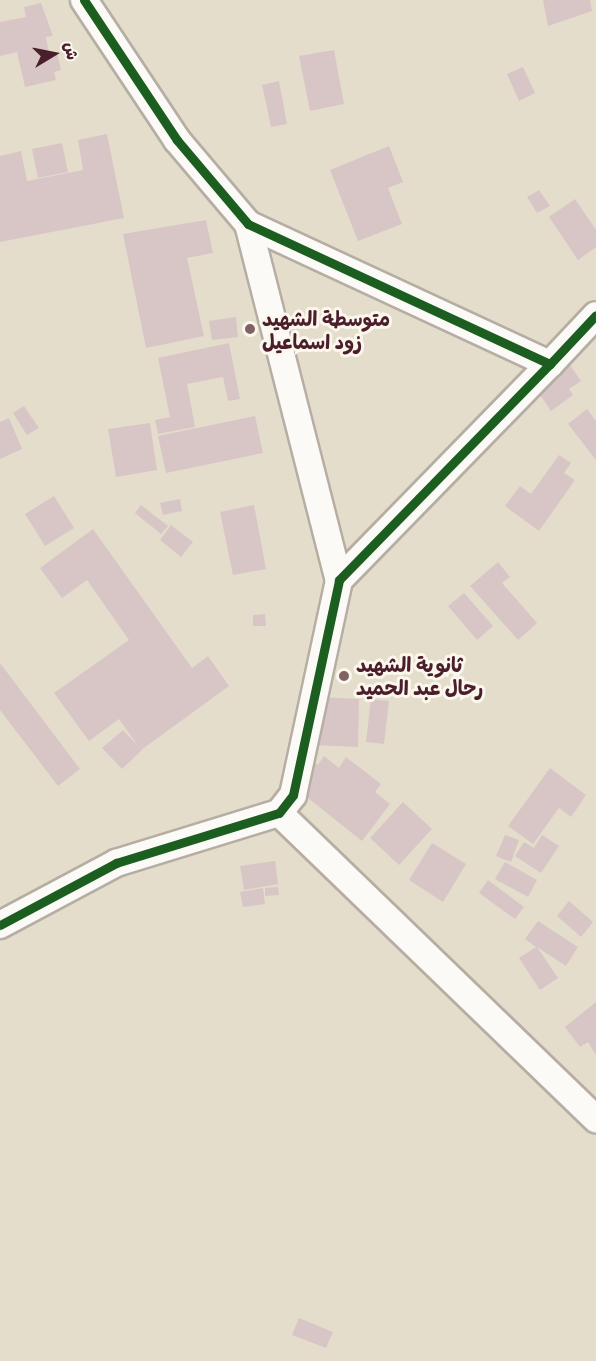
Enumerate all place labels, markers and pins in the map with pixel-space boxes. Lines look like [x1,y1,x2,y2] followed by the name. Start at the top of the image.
[262,306,390,353] place label: متوسطة الشهيد زود اسماعيل
[243,322,257,336] marker: متوسطة الشهيد زود اسماعيل
[356,652,483,699] place label: ثانوية الشهيد رحال عبد الحميد
[337,669,351,683] marker: ثانوية الشهيد رحال عبد الحميد

